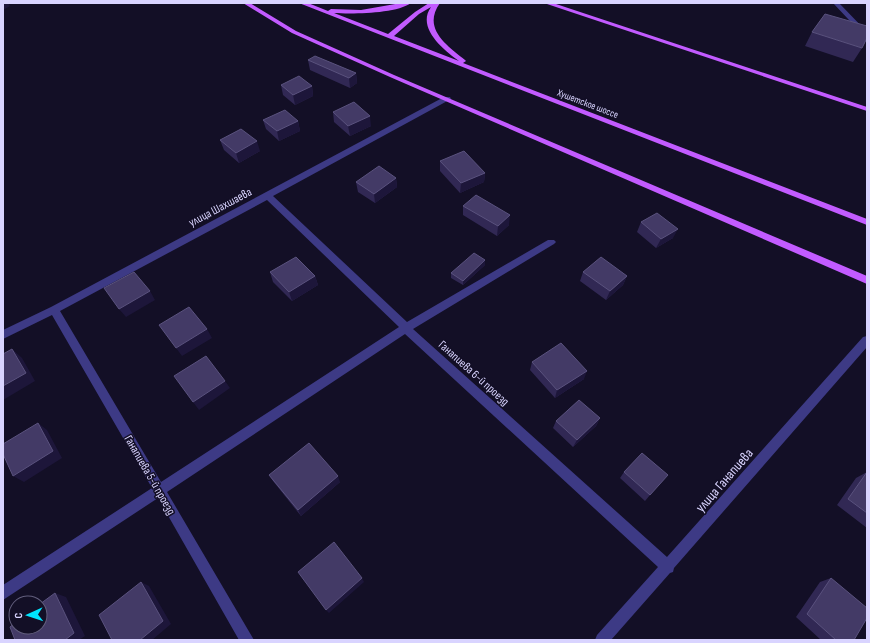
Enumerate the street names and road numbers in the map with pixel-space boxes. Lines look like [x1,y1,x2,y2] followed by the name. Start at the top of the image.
[554,86,620,121] street label: Хушетское шоссе
[186,184,255,230] street label: улица Шахшаева
[435,338,512,409] street label: Ганапиева 6-й проезд
[121,433,178,518] street label: Ганапиева 5-й проезд
[692,445,757,516] street label: улица Ганапиева

